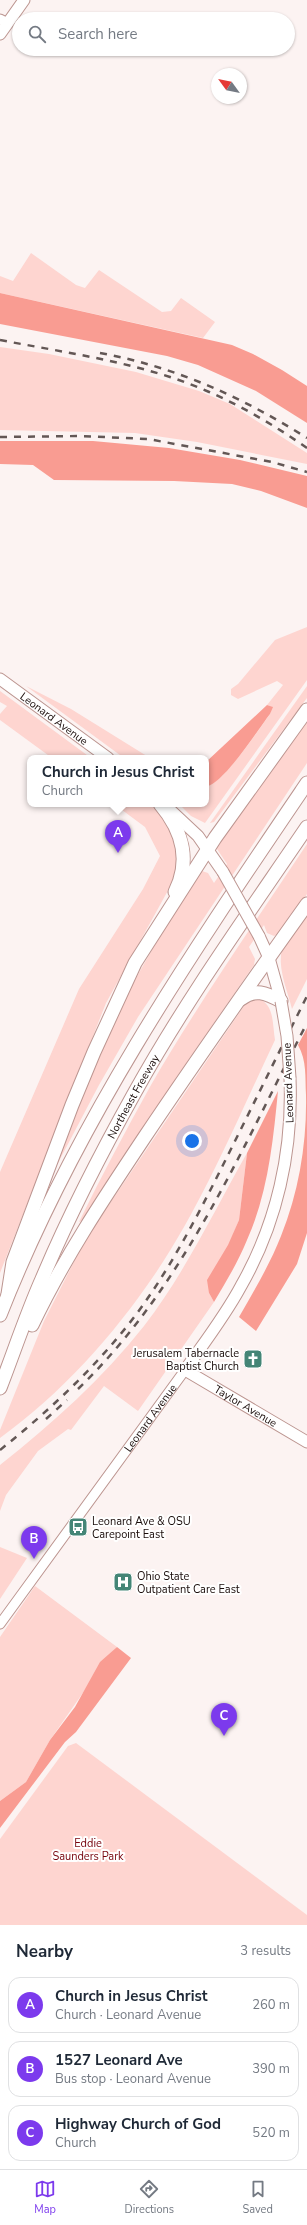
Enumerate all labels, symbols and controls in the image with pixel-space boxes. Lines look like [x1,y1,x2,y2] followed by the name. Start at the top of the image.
[12,12,295,56] search box
[26,23,48,45] icon: search
[58,24,138,44] text: Search here
[211,68,247,104] north arrow
[17,689,91,749] street label: Leonard Avenue
[27,755,209,807] popup
[42,762,194,782] text: Church in Jesus Christ
[42,782,83,800] text: Church
[105,820,131,853] pin: A
[280,1042,297,1123] street label: Leonard Avenue
[104,1051,163,1141] street label: Northeast Freeway
[182,1131,202,1151] your location
[132,1346,239,1374] place label: Jerusalem Tabernacle Baptist Church
[242,1348,264,1370] church icon: Jerusalem Tabernacle Baptist Church
[121,1381,180,1455] street label: Leonard Avenue
[211,1382,280,1431] street label: Taylor Avenue
[92,1514,191,1542] place label: Leonard Ave & OSU Carepoint East
[67,1516,89,1538] bus stop icon: Leonard Ave & OSU Carepoint East
[21,1526,47,1559] pin: B
[137,1569,240,1597] place label: Ohio State Outpatient Care East
[112,1571,134,1593] hospital icon: Ohio State Outpatient Care East
[211,1703,237,1736] pin: C
[52,1836,124,1864] park label: Eddie Saunders Park
[16,1940,73,1963] text: Nearby
[240,1942,291,1960] text: 3 results
[55,1986,207,2006] text: Church in Jesus Christ
[25,1996,35,2014] text: A
[252,1996,290,2014] text: 260 m
[55,2006,201,2024] text: Church · Leonard Avenue
[55,2050,183,2070] text: 1527 Leonard Ave
[26,2060,34,2078] text: B
[252,2060,290,2078] text: 390 m
[55,2070,211,2088] text: Bus stop · Leonard Avenue
[55,2114,221,2134] text: Highway Church of God
[26,2124,34,2142] text: C
[252,2124,290,2142] text: 520 m
[55,2134,96,2152] text: Church
[34,2178,56,2217] tab: Map
[124,2178,174,2217] tab: Directions
[242,2178,273,2217] tab: Saved

